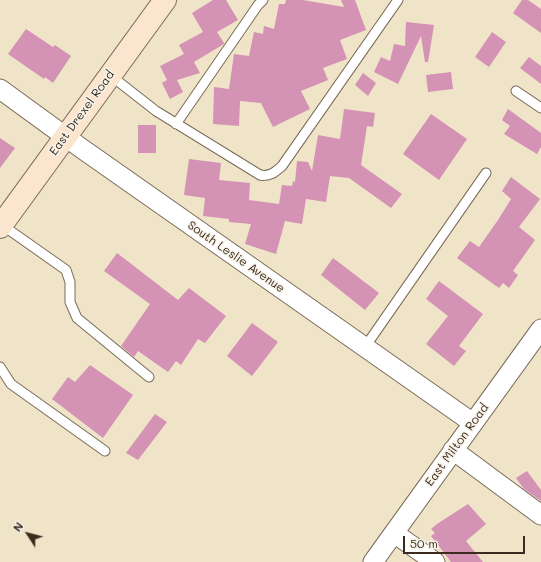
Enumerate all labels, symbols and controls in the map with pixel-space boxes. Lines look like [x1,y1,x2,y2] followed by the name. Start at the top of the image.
[46,68,118,158] street label: East Drexel Road
[185,218,287,296] street label: South Leslie Avenue
[422,401,492,489] street label: East Milton Road
[8,514,48,554] north arrow
[9,519,26,534] text: N
[405,528,527,554] scale bar
[410,535,438,551] text: 50 m

